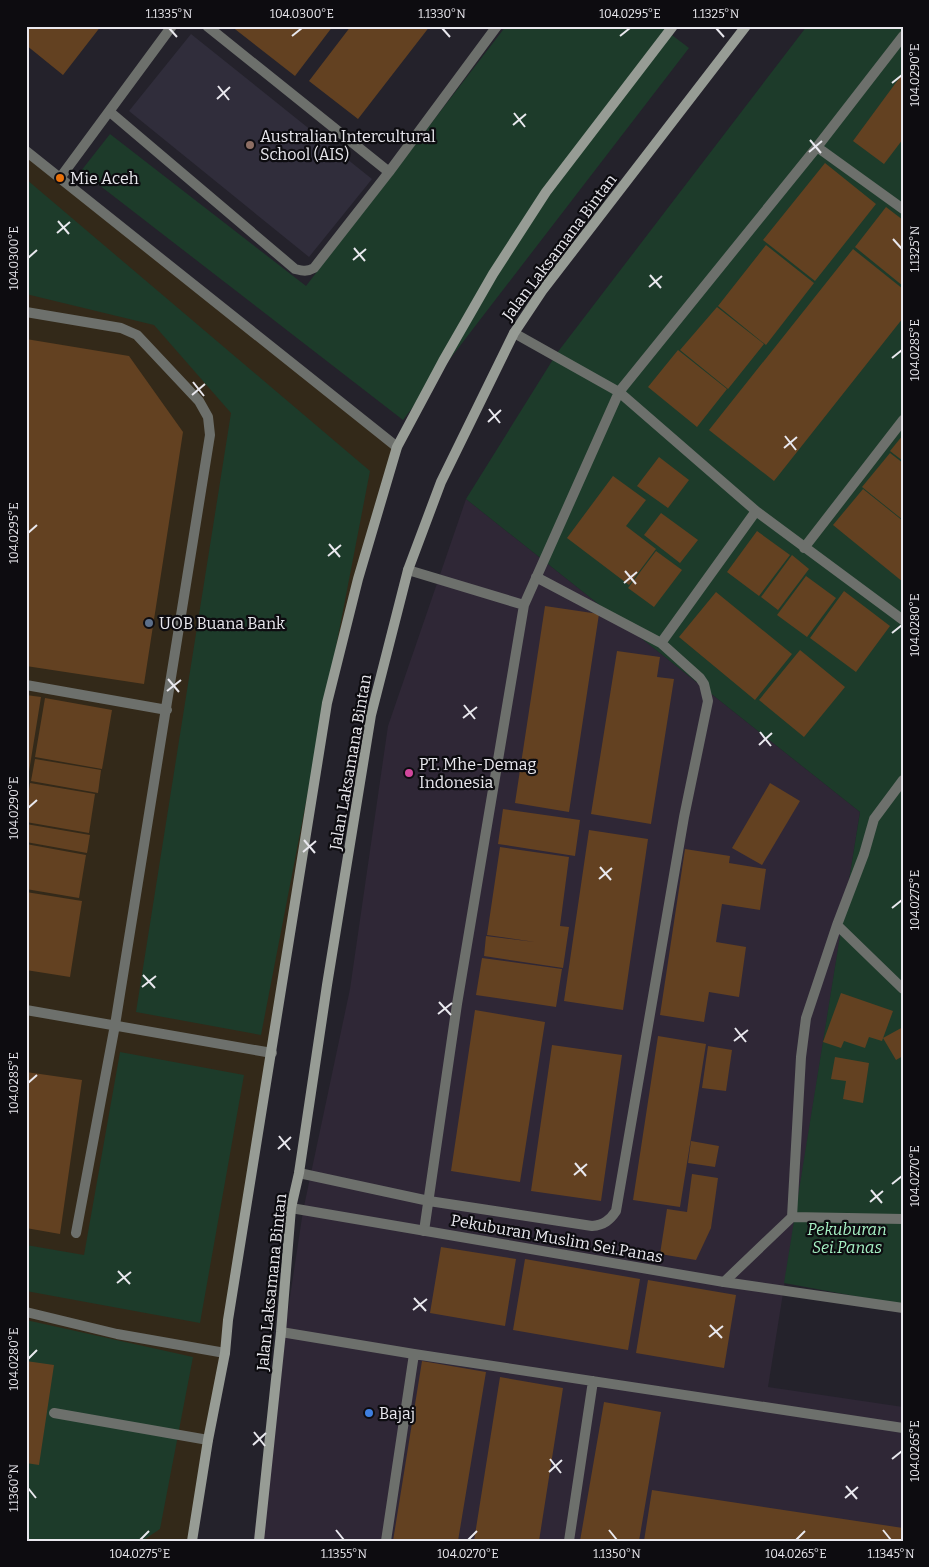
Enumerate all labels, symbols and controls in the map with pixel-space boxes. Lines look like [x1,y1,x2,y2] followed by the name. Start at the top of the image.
[146,7,193,21] text: 1.1335°N
[270,7,334,21] text: 104.0300°E
[418,7,466,21] text: 1.1330°N
[599,7,661,21] text: 104.0295°E
[693,7,740,21] text: 1.1325°N
[908,44,922,106] text: 104.0290°E
[260,127,436,164] place label: Australian Intercultural School (AIS)
[244,139,256,151] marker: Australian Intercultural School (AIS)
[70,169,139,188] place label: Mie Aceh
[498,170,621,325] street label: Jalan Laksamana Bintan
[54,172,66,184] marker: Mie Aceh
[908,225,922,272] text: 1.1325°N
[7,226,21,290] text: 104.0300°E
[908,319,922,381] text: 104.0285°E
[7,502,21,564] text: 104.0295°E
[908,593,922,657] text: 104.0280°E
[159,614,285,633] place label: UOB Buana Bank
[143,617,155,629] marker: UOB Buana Bank
[326,673,375,852] street label: Jalan Laksamana Bintan
[419,755,536,792] place label: PT. Mhe-Demag Indonesia
[403,767,415,779] marker: PT. Mhe-Demag Indonesia
[7,777,21,839] text: 104.0290°E
[908,870,922,930] text: 104.0275°E
[7,1052,21,1114] text: 104.0285°E
[908,1145,922,1207] text: 104.0270°E
[253,1193,290,1373] street label: Jalan Laksamana Bintan
[449,1210,664,1267] street label: Pekuburan Muslim Sei.Panas
[807,1220,887,1257] park label: Pekuburan Sei.Panas
[7,1327,21,1391] text: 104.0280°E
[379,1404,415,1423] place label: Bajaj
[363,1407,375,1419] marker: Bajaj
[908,1420,922,1482] text: 104.0265°E
[7,1463,21,1512] text: 1.1360°N
[110,1547,170,1561] text: 104.0275°E
[321,1547,368,1561] text: 1.1355°N
[437,1547,499,1561] text: 104.0270°E
[593,1547,641,1561] text: 1.1350°N
[765,1547,827,1561] text: 104.0265°E
[868,1547,915,1561] text: 1.1345°N

